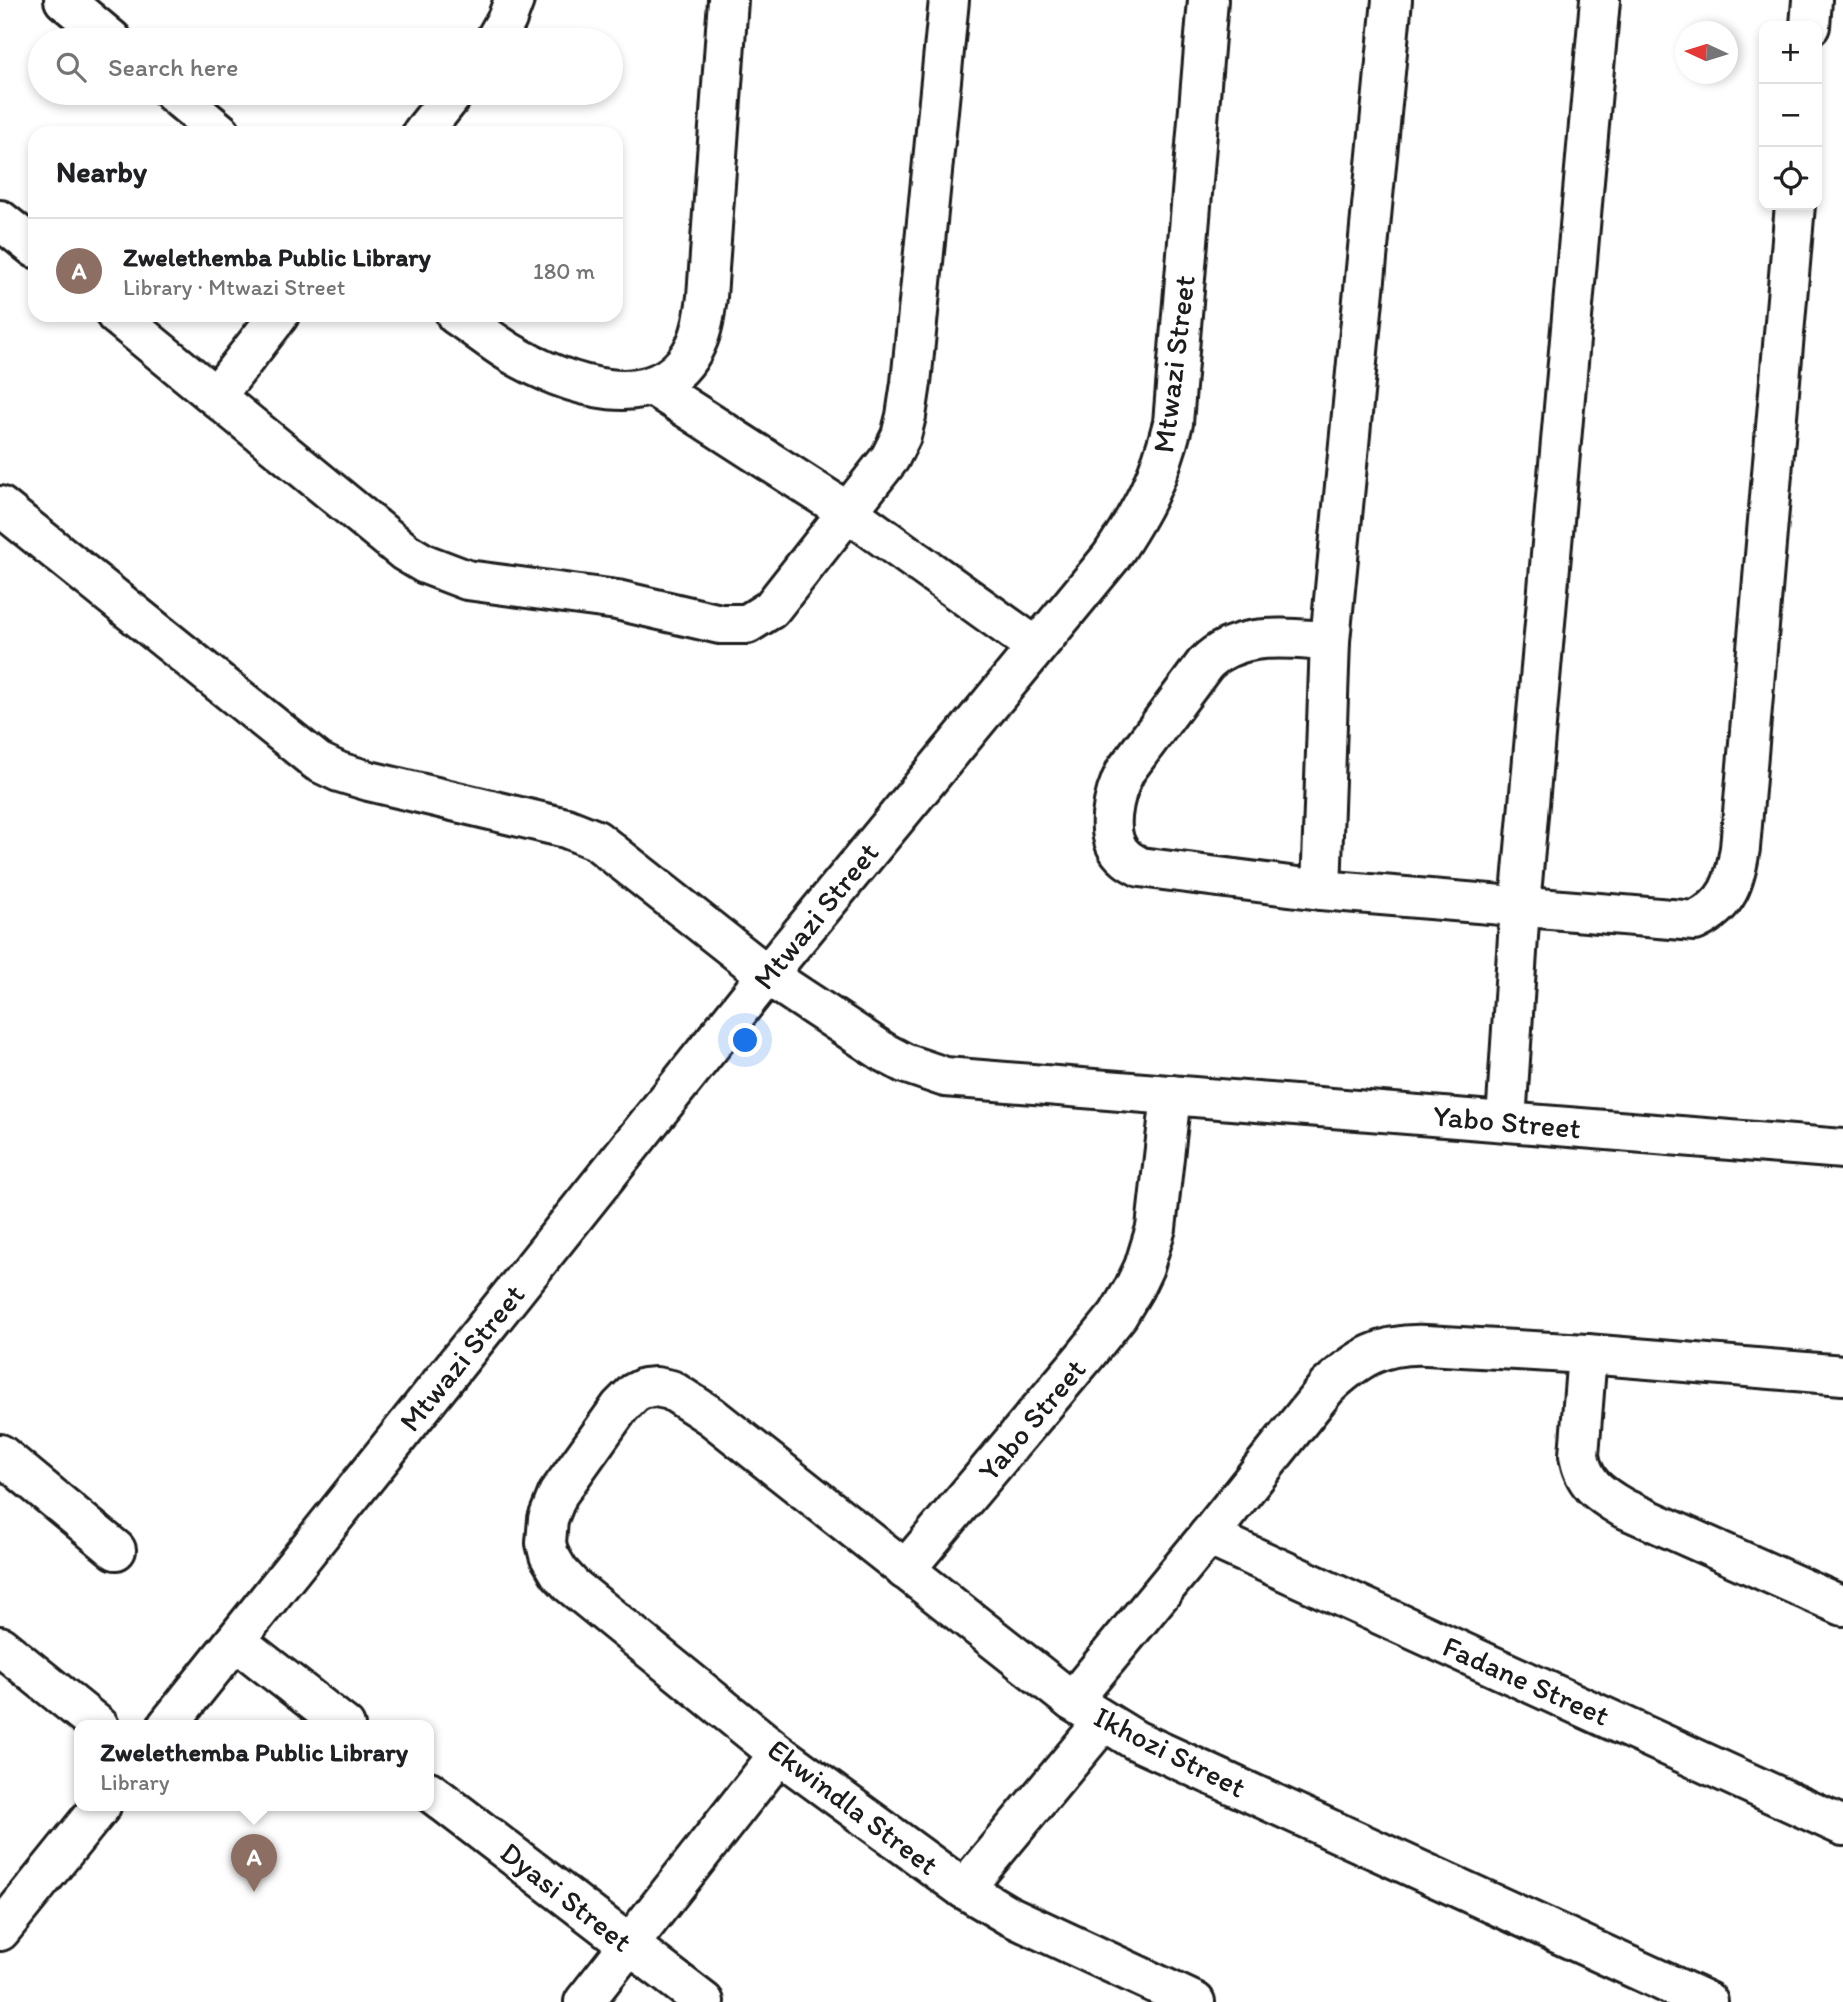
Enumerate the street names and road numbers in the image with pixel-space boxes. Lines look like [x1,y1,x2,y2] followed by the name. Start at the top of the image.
[1144,273,1203,455] street label: Mtwazi Street
[745,835,886,997] street label: Mtwazi Street
[1432,1097,1583,1146] street label: Yabo Street
[391,1277,532,1439] street label: Mtwazi Street
[970,1351,1093,1488] street label: Yabo Street
[1437,1627,1615,1734] street label: Fadane Street
[1088,1698,1252,1806] street label: Ikhozi Street
[761,1731,946,1883] street label: Ekwindla Street
[493,1834,640,1960] street label: Dyasi Street

